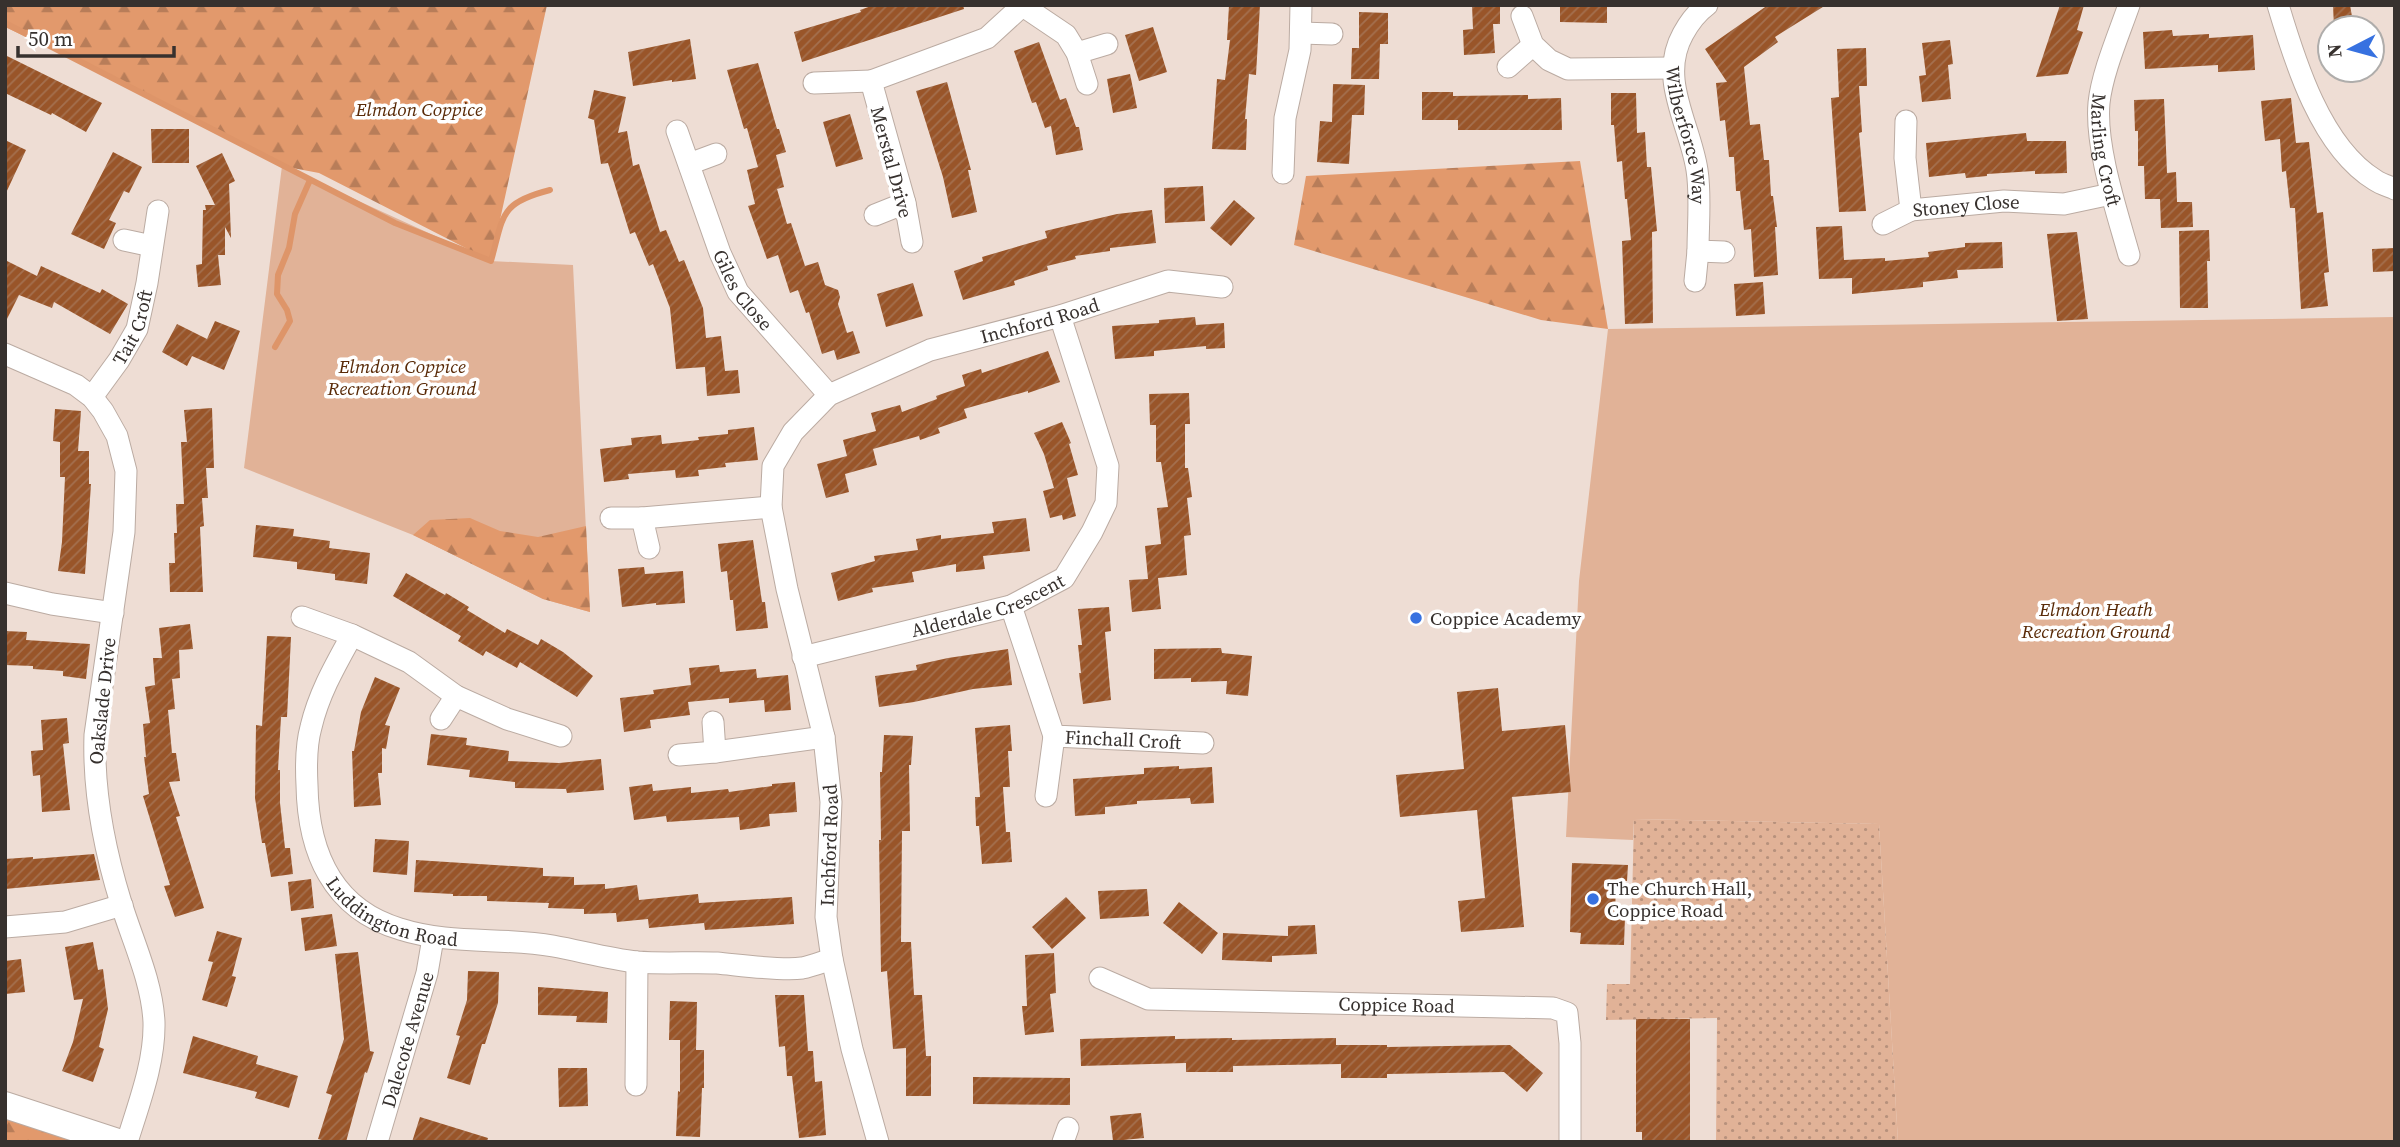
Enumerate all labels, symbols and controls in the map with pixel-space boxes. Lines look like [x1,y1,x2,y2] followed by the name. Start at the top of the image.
[18,14,173,58] scale bar
[2316,14,2386,84] north arrow
[28,24,73,53] text: 50 m
[2320,42,2348,59] text: N
[1660,65,1712,205] street label: Wilberforce Way
[2085,92,2128,210] street label: Marling Croft
[354,96,483,122] park label: Elmdon Coppice
[865,103,919,221] street label: Merstal Drive
[1912,188,2021,223] street label: Stoney Close
[707,245,779,336] street label: Giles Close
[106,286,158,369] street label: Tait Croft
[977,291,1102,349] street label: Inchford Road
[327,353,477,401] park label: Elmdon Coppice Recreation Ground
[908,567,1069,643] street label: Alderdale Crescent
[2021,596,2171,644] park label: Elmdon Heath Recreation Ground
[1430,605,1581,631] place label: Coppice Academy
[1408,610,1424,626] marker: Coppice Academy
[82,636,122,766] street label: Oakslade Drive
[1064,724,1183,755] street label: Finchall Croft
[813,783,844,907] street label: Inchford Road
[320,871,459,952] street label: Luddington Road
[1607,875,1752,923] place label: The Church Hall, Coppice Road
[1585,891,1601,907] marker: The Church Hall, Coppice Road
[375,968,440,1111] street label: Dalecote Avenue
[1338,990,1455,1019] street label: Coppice Road

